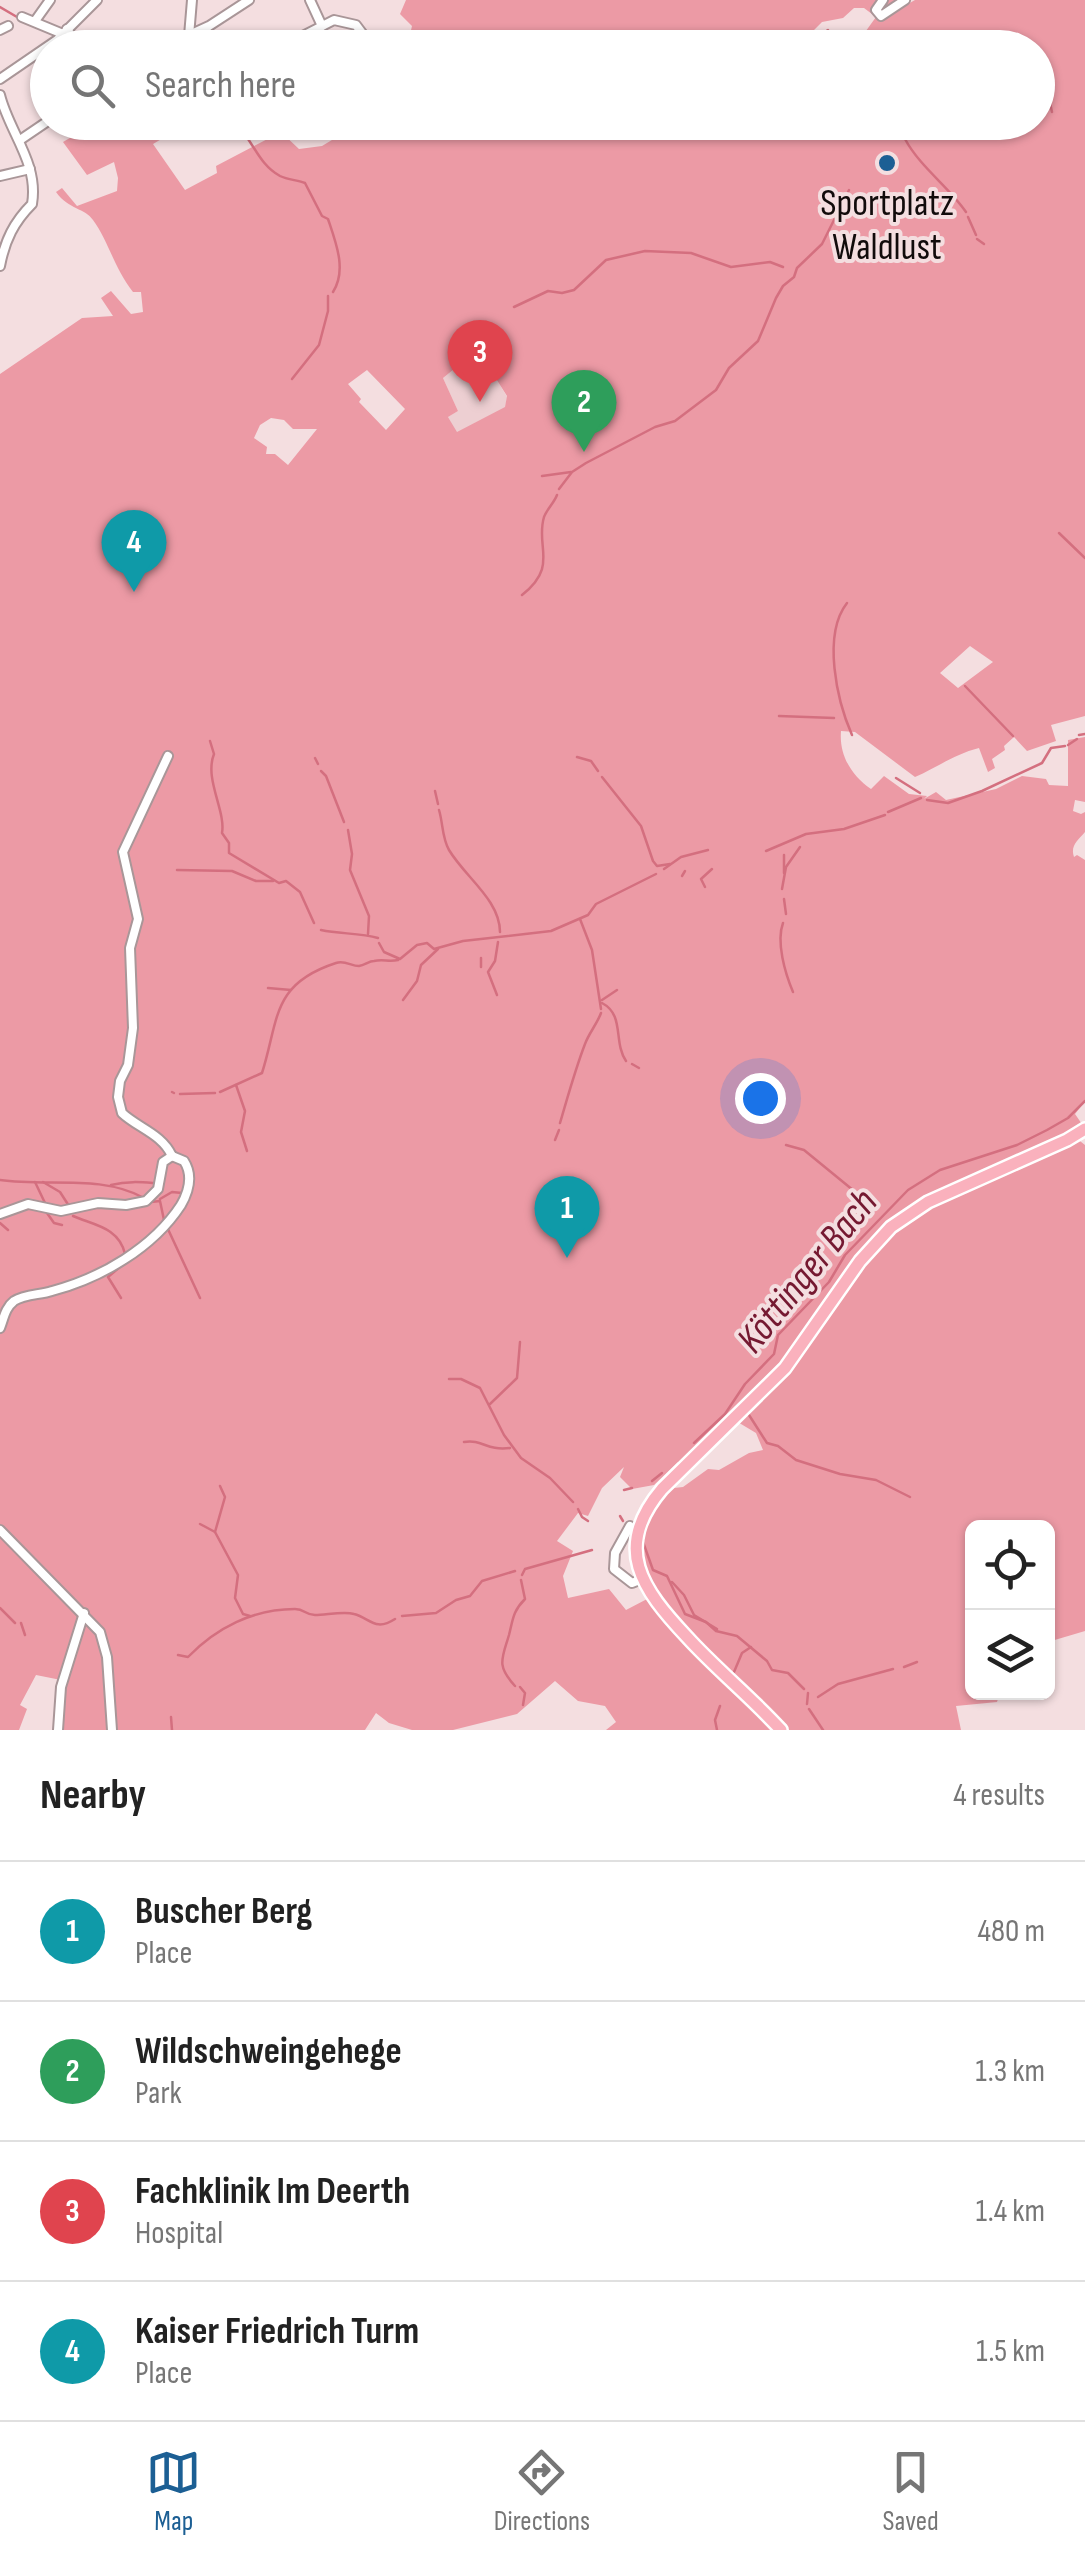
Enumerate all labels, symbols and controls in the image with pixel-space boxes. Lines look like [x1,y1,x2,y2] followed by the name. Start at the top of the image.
[30,30,1055,140] search box
[65,58,120,113] icon: search
[145,63,296,108] text: Search here
[876,152,898,174] marker: Sportplatz Waldlust
[820,181,954,270] place label: Sportplatz Waldlust
[448,320,512,402] pin: 3
[552,370,616,452] pin: 2
[102,510,166,592] pin: 4
[735,1073,786,1124] your location
[534,1176,600,1258] pin: 1
[727,1180,888,1363] water label: Köttinger Bach
[965,1520,1055,1700] map controls
[965,1520,1055,1610] button: locate
[965,1610,1055,1700] button: layers
[40,1770,146,1821] text: Nearby
[953,1776,1045,1815] text: 4 results
[135,1889,312,1934] text: Buscher Berg
[66,1912,79,1951] text: 1
[978,1912,1045,1951] text: 480 m
[135,1934,192,1973] text: Place
[135,2029,402,2074] text: Wildschweingehege
[65,2052,80,2091] text: 2
[976,2052,1045,2091] text: 1.3 km
[135,2074,182,2113] text: Park
[135,2169,410,2214] text: Fachklinik Im Deerth
[65,2192,80,2231] text: 3
[976,2192,1045,2231] text: 1.4 km
[135,2214,223,2253] text: Hospital
[135,2309,419,2354] text: Kaiser Friedrich Turm
[65,2332,80,2371] text: 4
[976,2332,1045,2371] text: 1.5 km
[135,2354,192,2393] text: Place
[146,2445,201,2538] tab: Map
[494,2445,590,2538] tab: Directions
[883,2445,939,2538] tab: Saved

